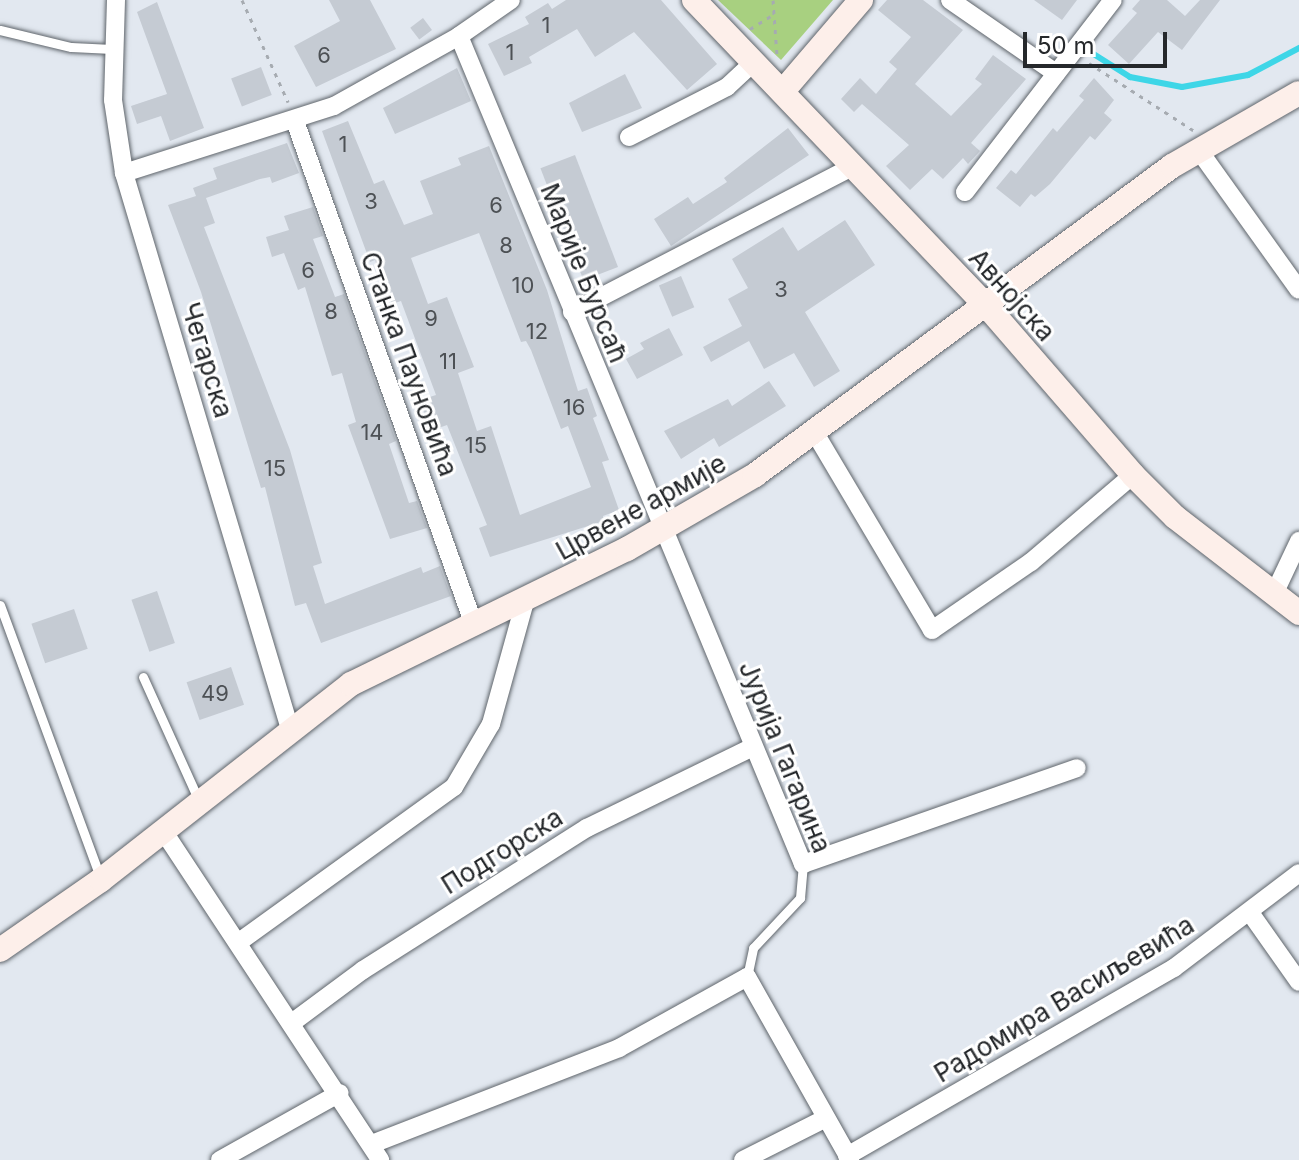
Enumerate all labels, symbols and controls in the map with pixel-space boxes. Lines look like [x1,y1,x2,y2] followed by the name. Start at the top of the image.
[542,13,550,39] house number: 1
[1027,16,1171,66] scale bar
[1037,31,1095,60] text: 50 m
[506,40,514,66] house number: 1
[317,43,331,69] house number: 6
[339,132,347,158] house number: 1
[534,179,634,367] street label: Марије Бурсаћ
[364,189,378,215] house number: 3
[489,193,503,219] house number: 6
[499,233,513,259] house number: 8
[962,242,1062,348] street label: Авнојска
[354,248,464,480] street label: Станка Пауновића
[301,258,315,284] house number: 6
[512,273,534,299] house number: 10
[774,277,788,303] house number: 3
[175,299,239,421] street label: Чегарска
[324,299,338,325] house number: 8
[424,306,438,332] house number: 9
[526,319,548,345] house number: 12
[439,349,457,375] house number: 11
[563,395,585,421] house number: 16
[360,420,384,446] house number: 14
[465,433,487,459] house number: 15
[550,447,732,567] street label: Црвене армије
[264,456,286,482] house number: 15
[732,657,838,857] street label: Јурија Гагарина
[201,681,229,707] house number: 49
[436,801,568,901] street label: Подгорска
[928,909,1200,1089] street label: Радомира Васиљевића

